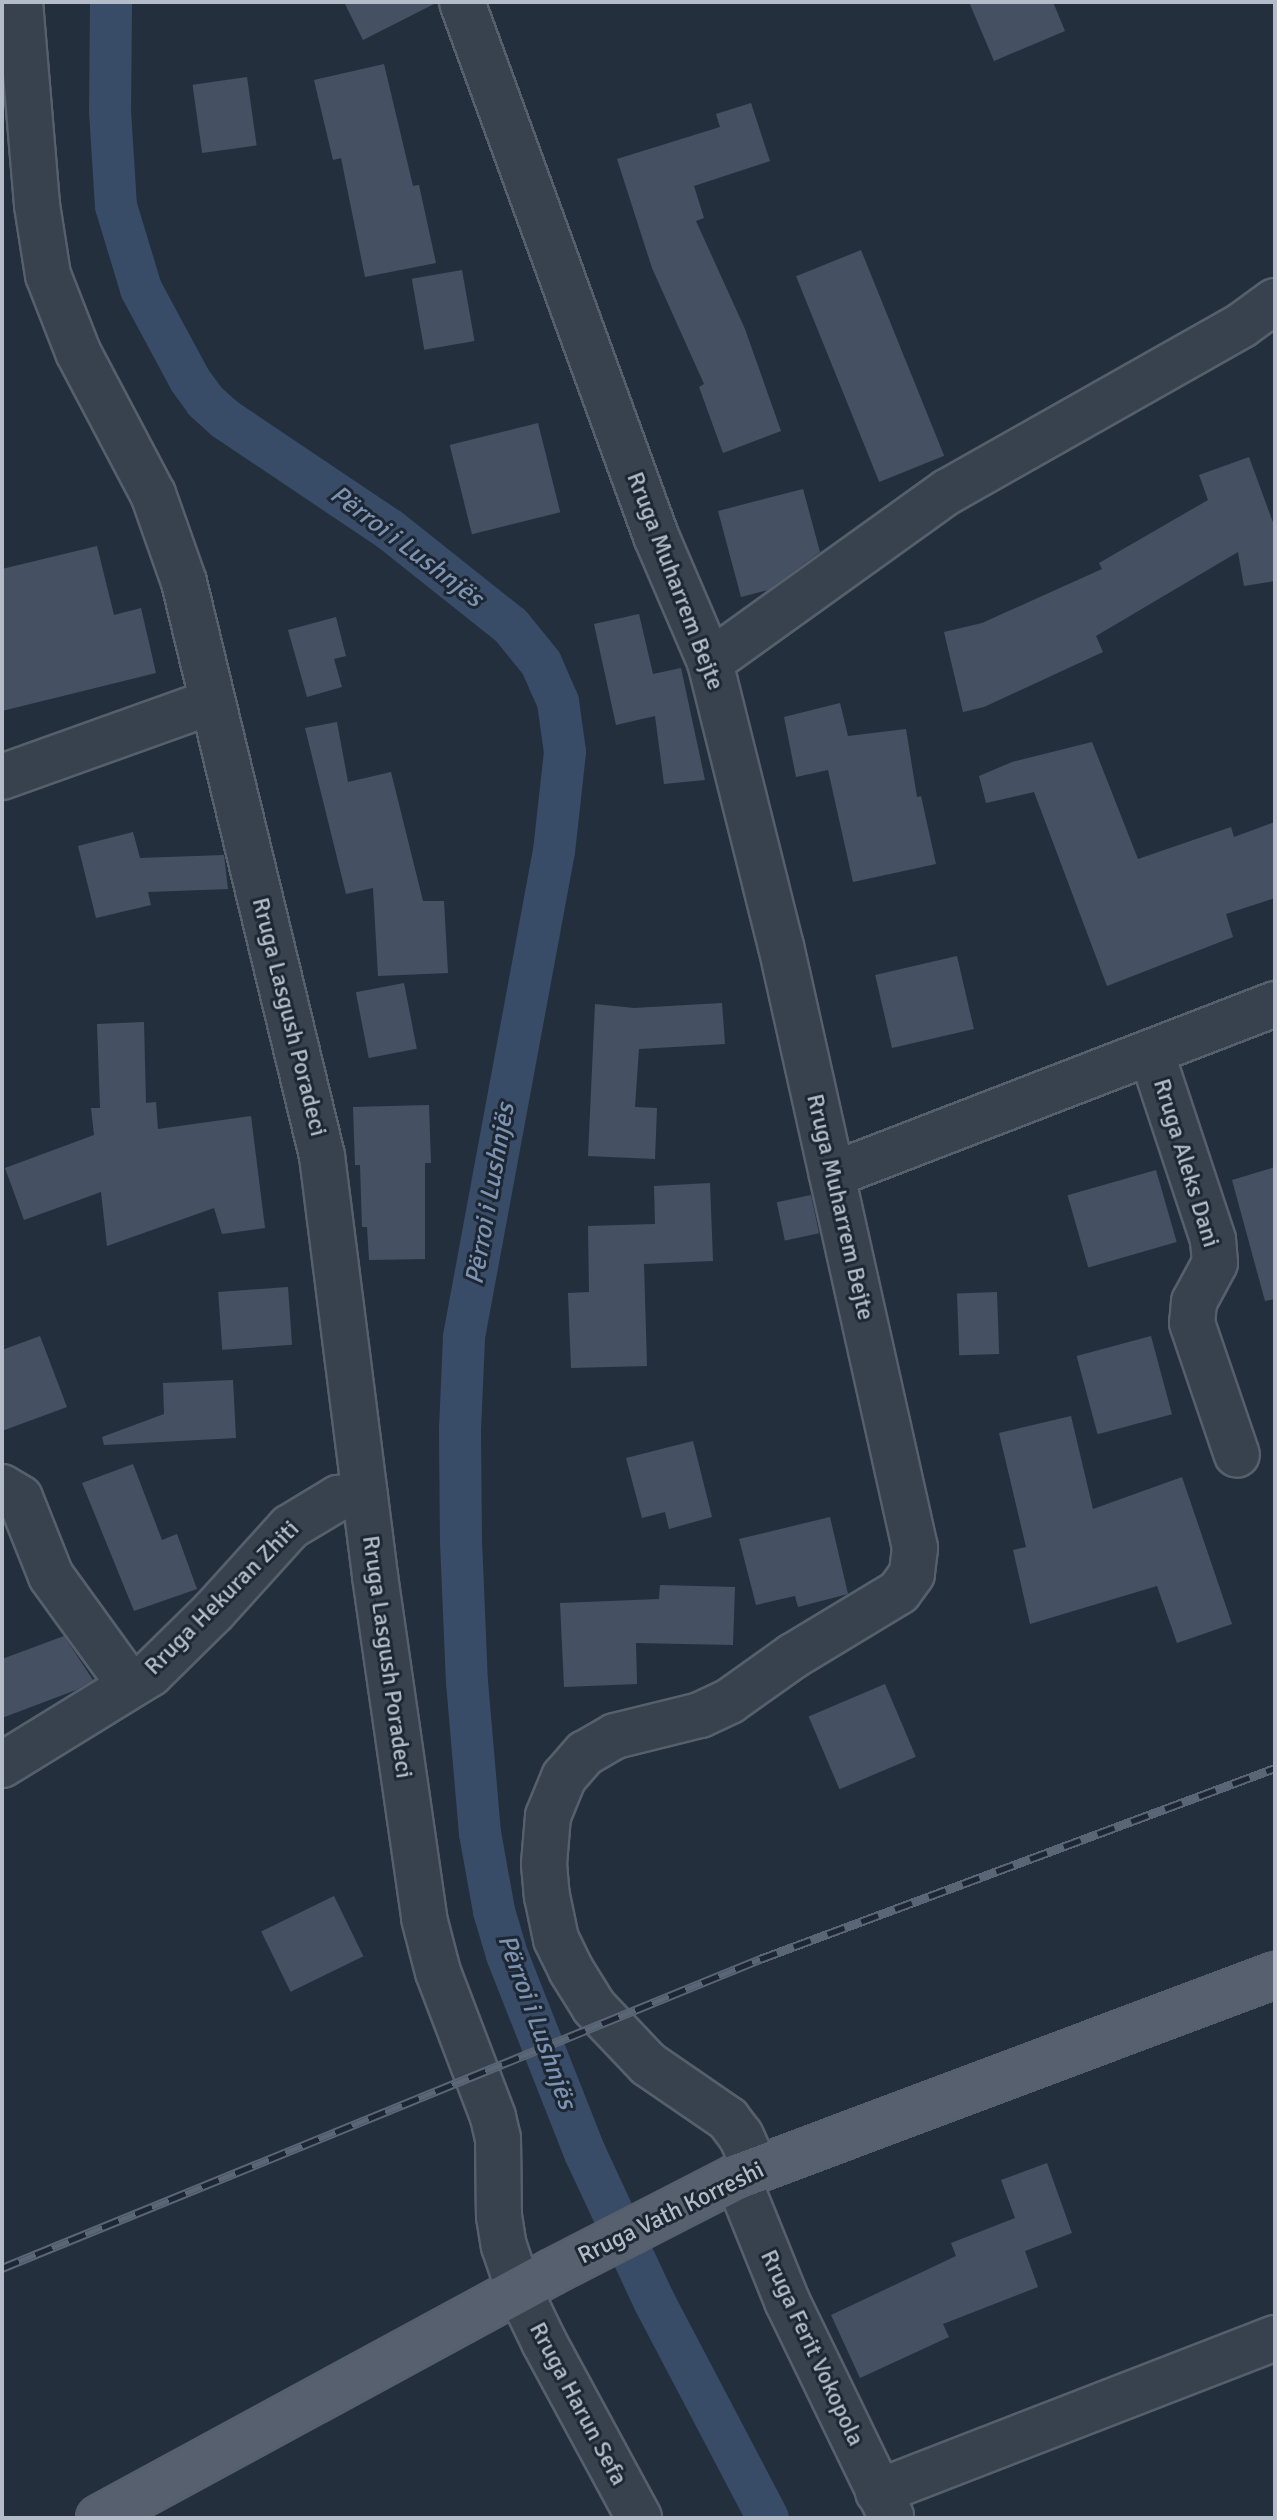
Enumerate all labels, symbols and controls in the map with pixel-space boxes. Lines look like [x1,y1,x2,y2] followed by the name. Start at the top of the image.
[620,468,730,694] street label: Rruga Muharrem Bejte
[323,479,489,615] water label: Përroi i Lushnjës
[245,895,333,1139] street label: Rruga Lasgush Poradeci
[1147,1075,1225,1251] street label: Rruga Aleks Dani
[800,1091,880,1323] street label: Rruga Muharrem Bejte
[460,1101,522,1287] water label: Përroi i Lushnjës
[139,1515,305,1681] street label: Rruga Hekuran Zhiti
[356,1534,418,1780] street label: Rruga Lasgush Poradeci
[490,1931,582,2113] water label: Përroi i Lushnjës
[573,2155,769,2271] street label: Rruga Vath Korreshi
[754,2245,870,2451] street label: Rruga Ferit Vokopola
[523,2317,633,2491] street label: Rruga Harun Sefa

